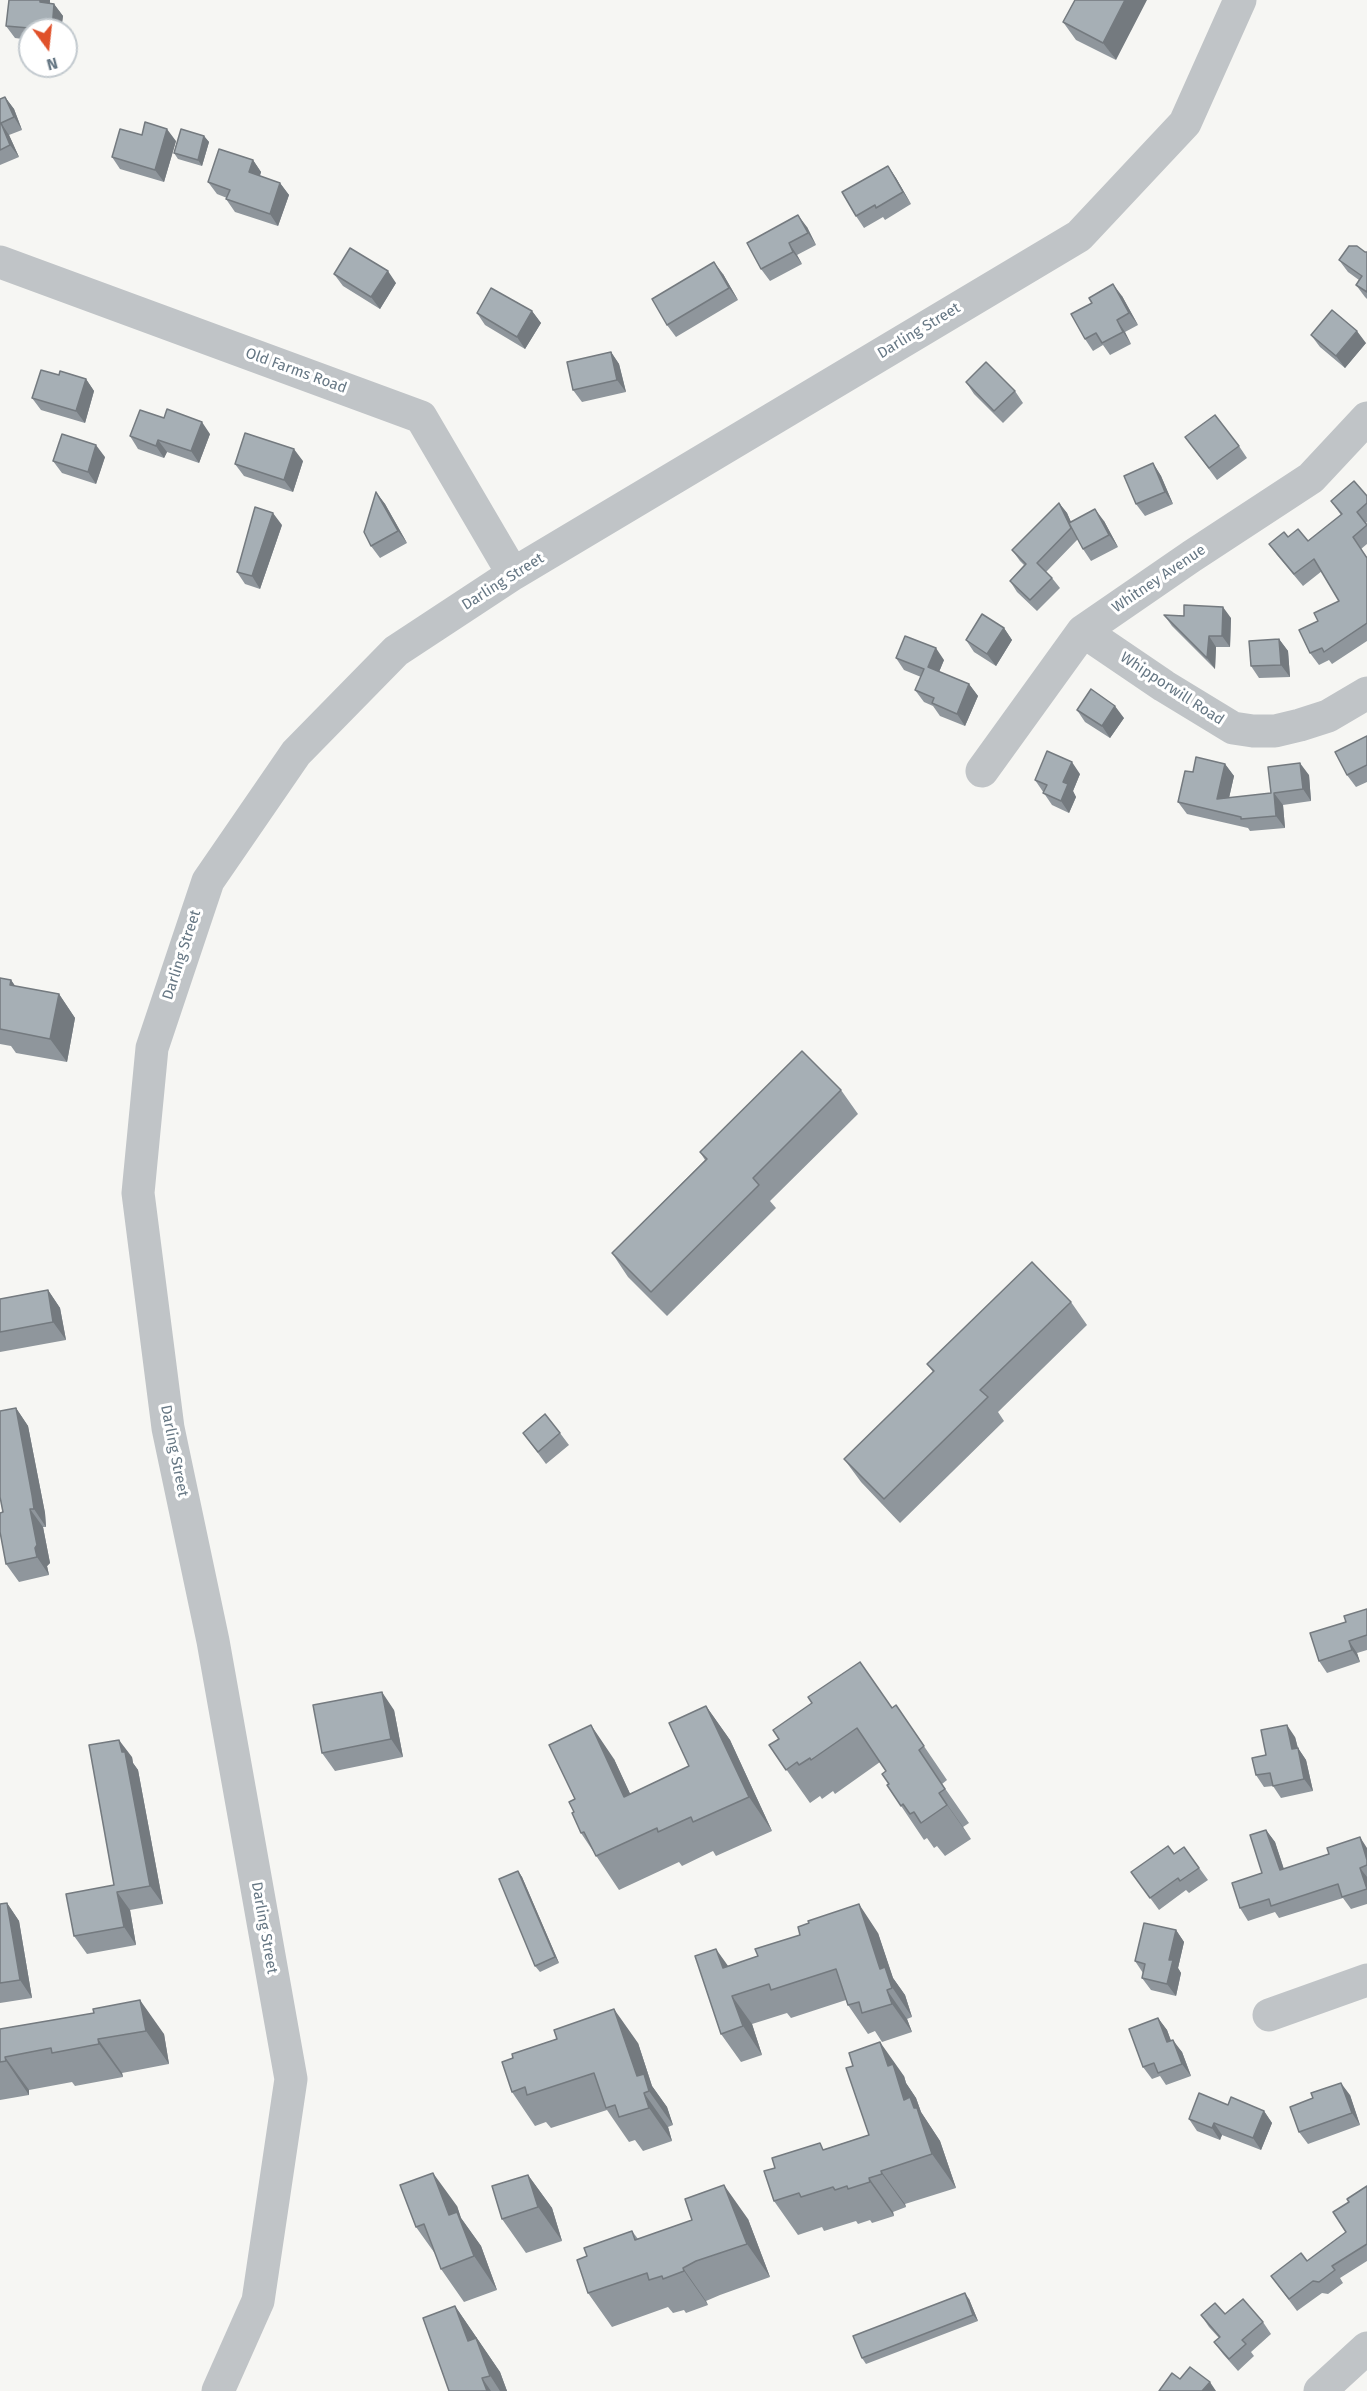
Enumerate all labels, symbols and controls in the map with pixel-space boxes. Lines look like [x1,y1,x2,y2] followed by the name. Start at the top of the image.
[18,18,78,78] north arrow
[45,53,60,74] text: N
[874,299,964,363] street label: Darling Street
[243,344,349,398] street label: Old Farms Road
[1109,541,1209,617] street label: Whitney Avenue
[459,550,547,614] street label: Darling Street
[1117,649,1227,729] street label: Whipporwill Road
[159,908,205,1002] street label: Darling Street
[156,1403,192,1499] street label: Darling Street
[247,1880,281,1976] street label: Darling Street

